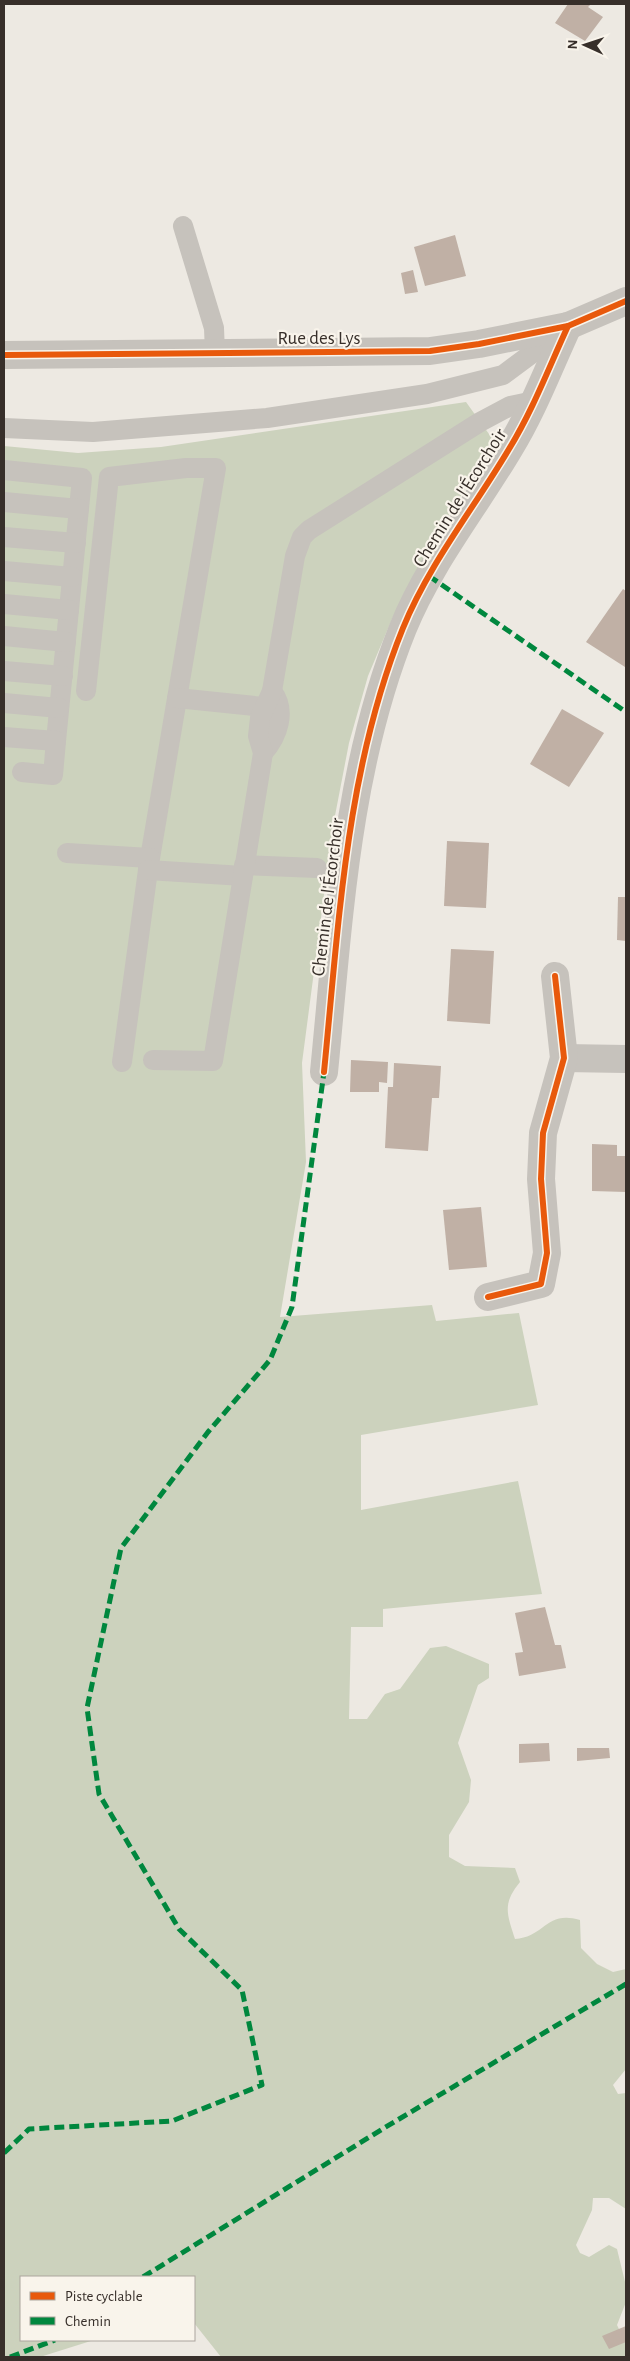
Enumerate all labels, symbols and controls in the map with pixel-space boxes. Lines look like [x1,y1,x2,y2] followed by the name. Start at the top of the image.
[560,20,610,70] north arrow
[566,39,580,50] text: N
[277,329,361,348] street label: Rue des Lys
[408,424,510,571] street label: Chemin de l'Écorchoir
[307,817,347,977] street label: Chemin de l'Écorchoir
[20,2276,195,2341] legend
[65,2289,143,2304] text: Piste cyclable
[65,2314,111,2329] text: Chemin

